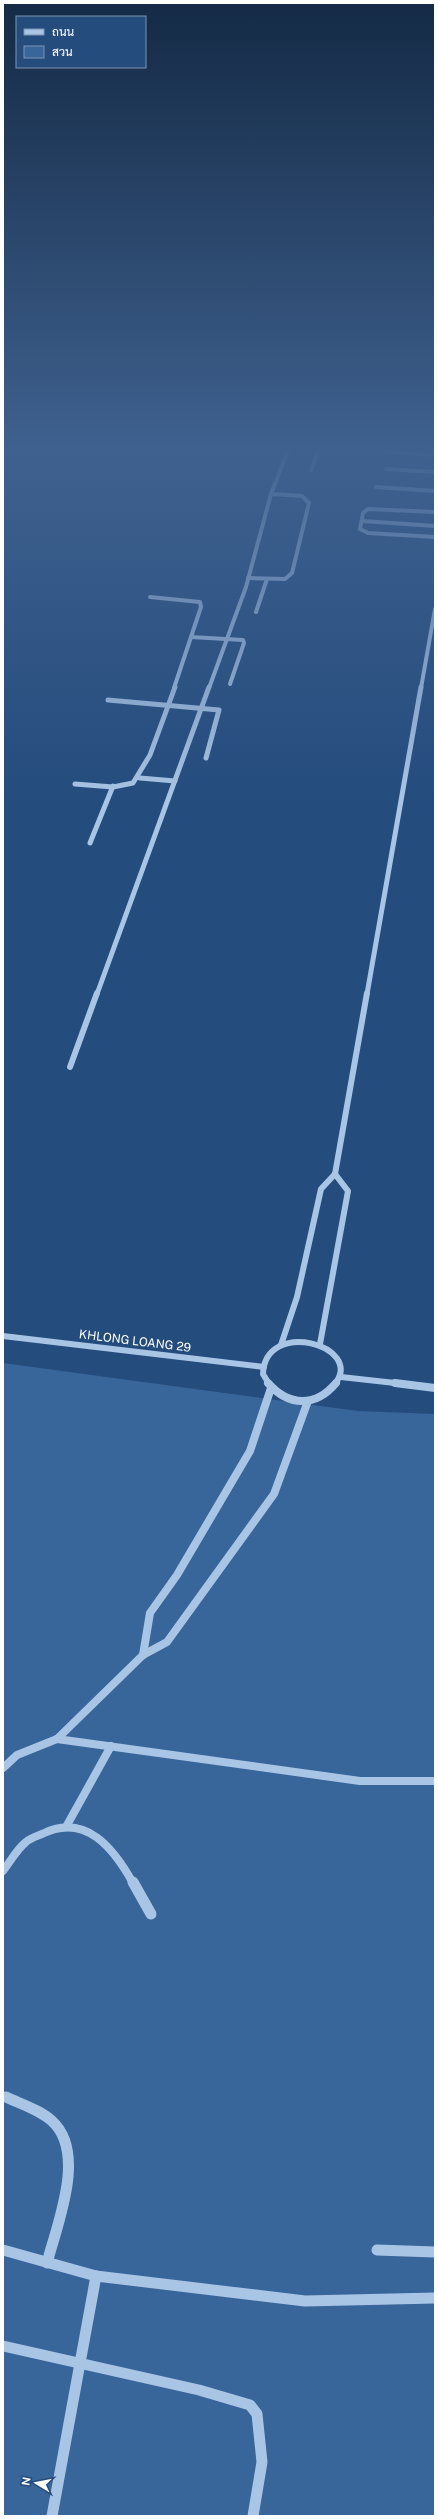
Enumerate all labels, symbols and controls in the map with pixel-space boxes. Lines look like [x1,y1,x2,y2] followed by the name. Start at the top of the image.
[16,16,146,68] legend
[52,25,75,39] text: ถนน
[52,45,73,59] text: สวน
[78,1327,192,1355] street label: KHLONG LOANG 29
[16,2463,56,2503] north arrow
[19,2476,33,2487] text: N

